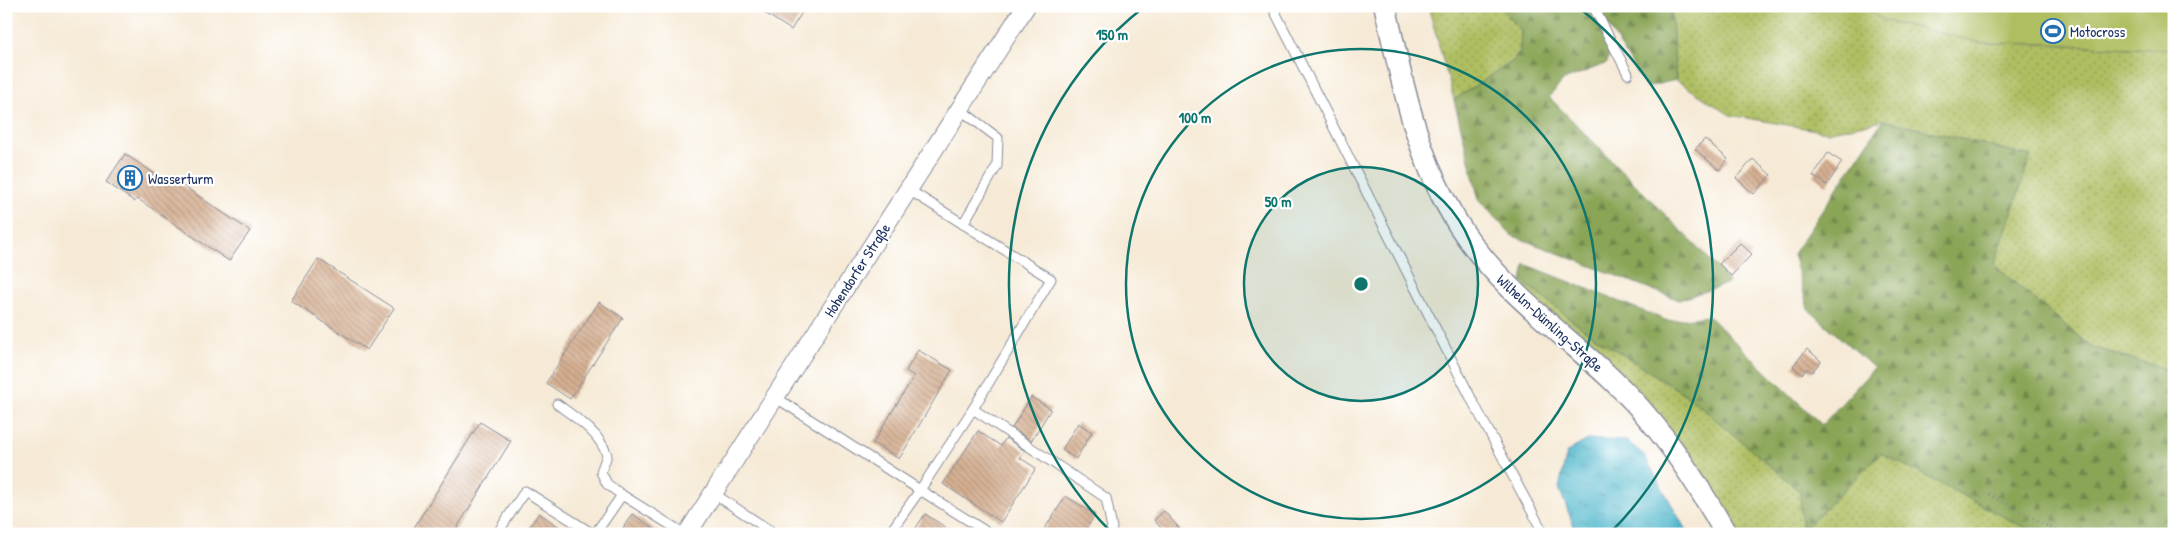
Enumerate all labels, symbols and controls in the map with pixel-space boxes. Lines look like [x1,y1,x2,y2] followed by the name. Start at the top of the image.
[2040,18,2066,44] sports icon: Motocross
[2070,21,2126,42] place label: Motocross
[1096,24,1128,45] text: 150 m
[1179,107,1211,128] text: 100 m
[117,165,143,191] building icon: Wasserturm
[148,168,214,189] place label: Wasserturm
[1265,191,1291,212] text: 50 m
[819,219,895,321] street label: Hohendorfer Straße
[1492,269,1608,377] street label: Wilhelm-Dümling-Straße
[1352,275,1370,293] centre of rings

